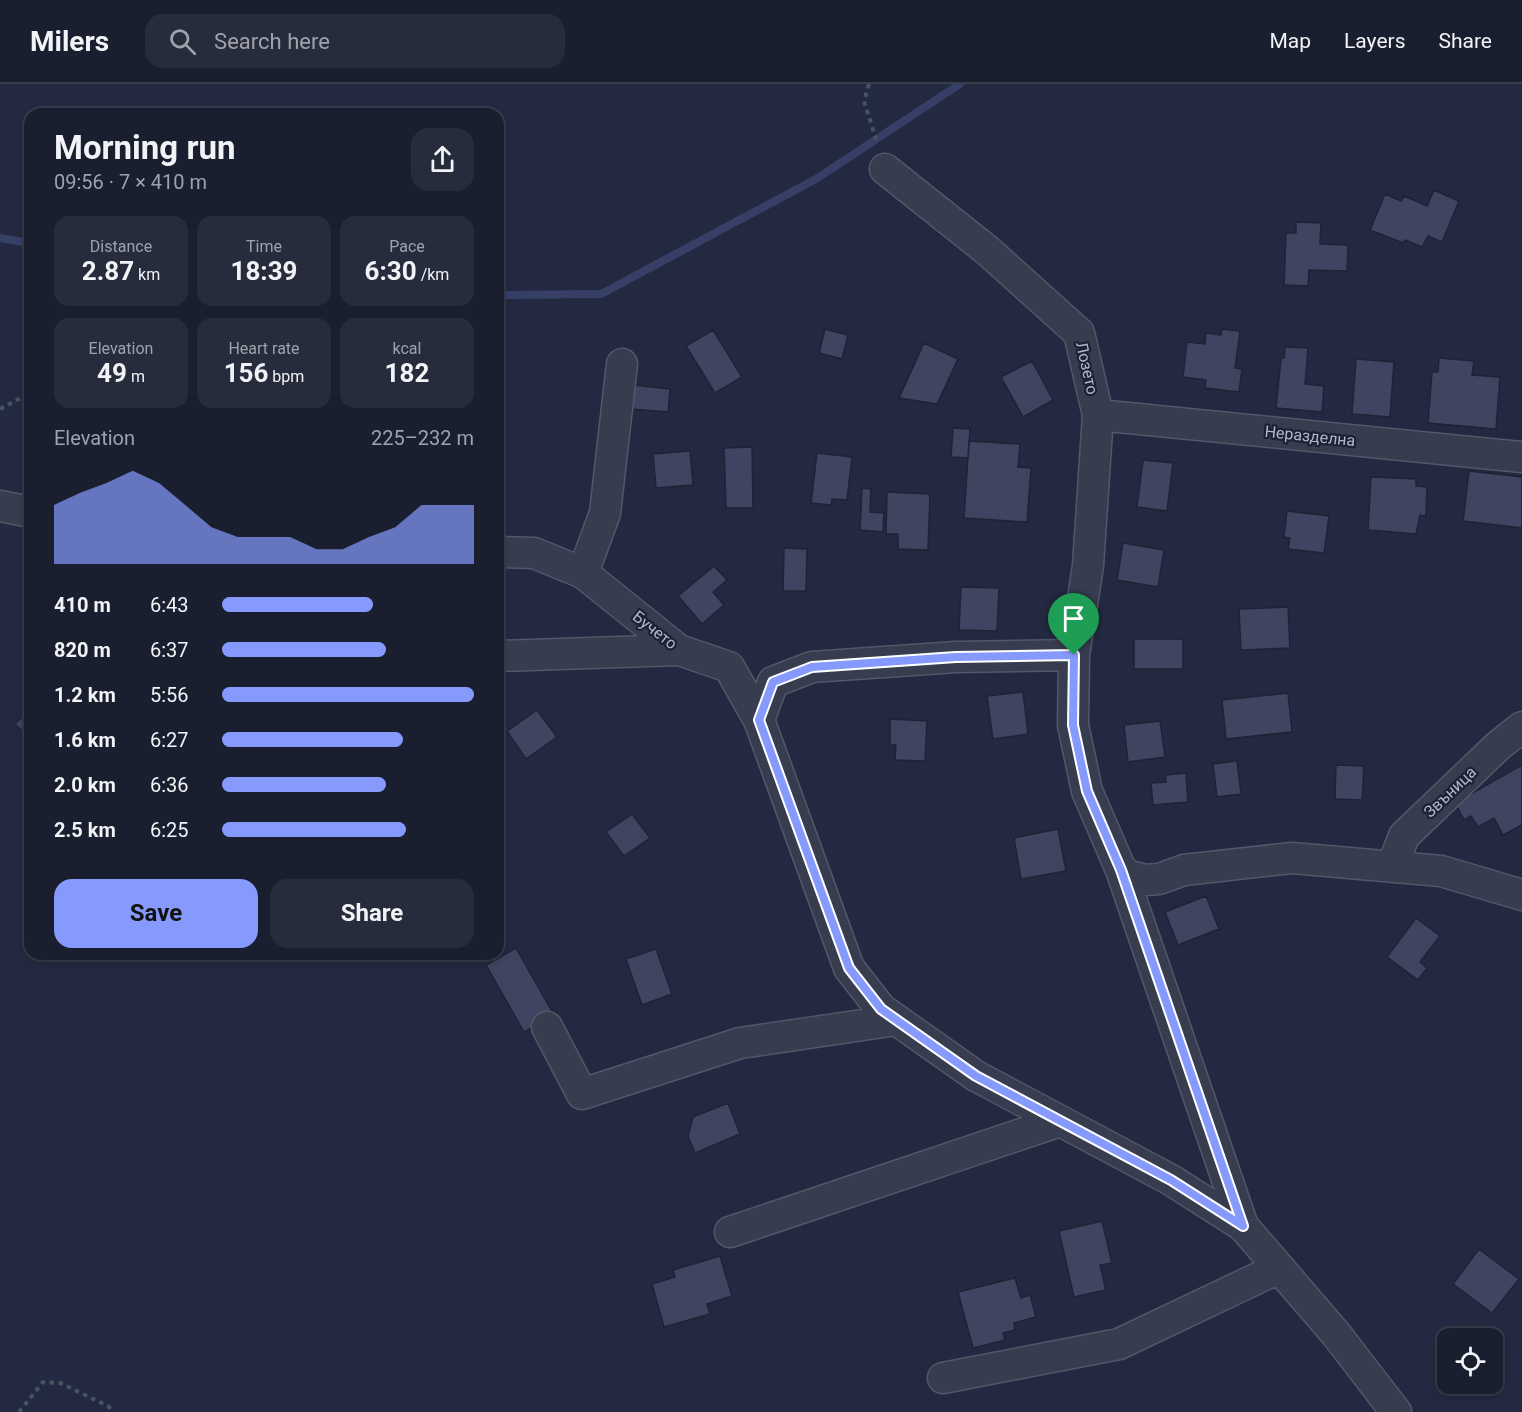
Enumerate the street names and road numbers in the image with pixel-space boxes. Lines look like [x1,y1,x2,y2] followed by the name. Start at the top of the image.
[1072,340,1102,396] street label: Лозето
[1264,422,1356,450] street label: Неразделна
[629,607,681,653] street label: Бучето
[1420,763,1480,821] street label: Звъница

